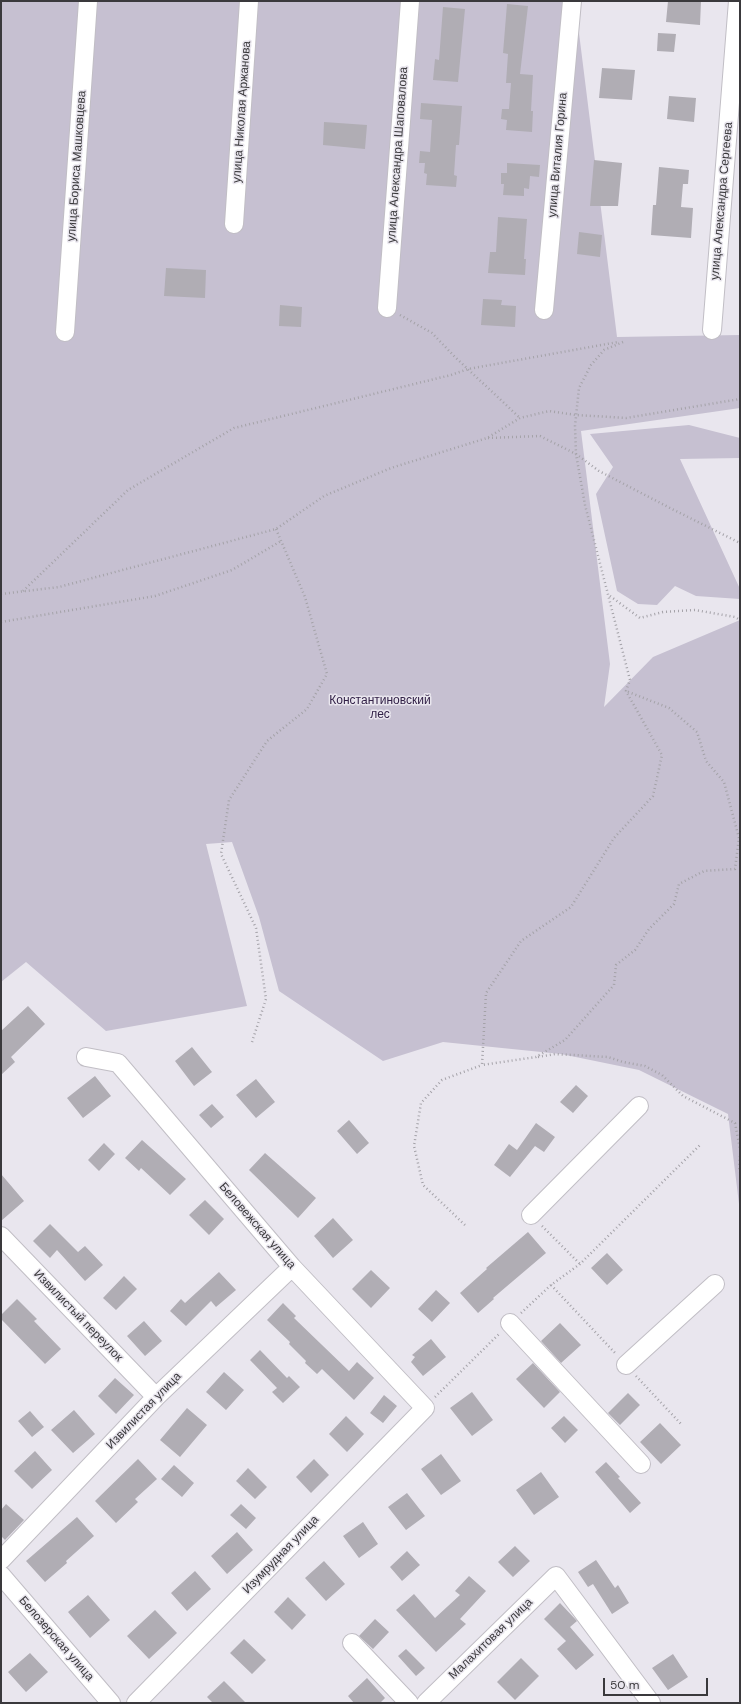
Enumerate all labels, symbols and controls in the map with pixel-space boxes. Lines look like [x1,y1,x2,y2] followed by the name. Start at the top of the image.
[230,41,254,183] street label: улица Николая Аржанова
[385,66,411,244] street label: улица Александра Шаповалова
[65,90,89,242] street label: улица Бориса Машковцева
[545,92,571,218] street label: улица Виталия Горина
[708,121,736,281] street label: улица Александра Сергеева
[329,694,431,722] park label: Константиновский лес
[216,1180,298,1272] street label: Беловежская улица
[30,1267,126,1365] street label: Извилистый переулок
[104,1369,184,1453] street label: Извилистая улица
[240,1513,322,1597] street label: Изумрудная улица
[15,1594,97,1684] street label: Белозерская улица
[446,1595,536,1683] street label: Малахитовая улица
[605,1670,710,1696] scale bar
[610,1677,639,1693] text: 50 m

